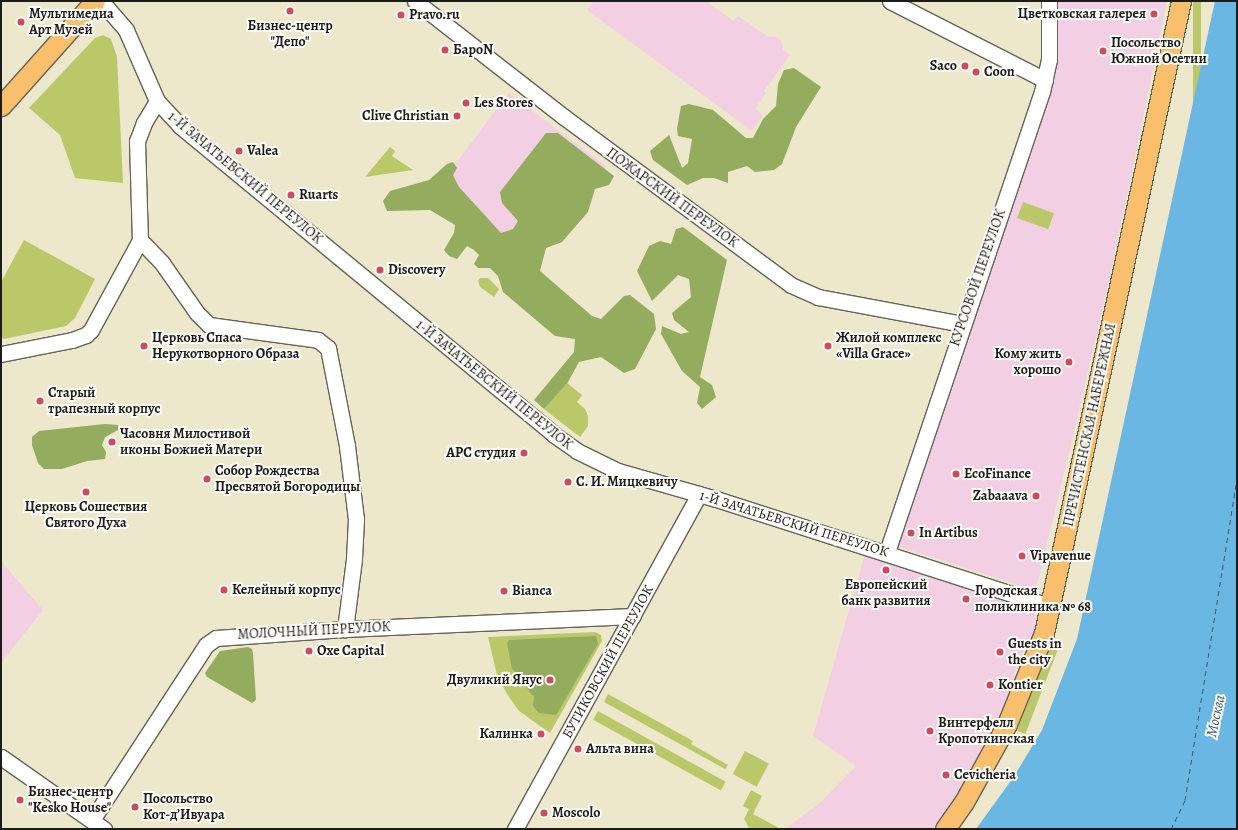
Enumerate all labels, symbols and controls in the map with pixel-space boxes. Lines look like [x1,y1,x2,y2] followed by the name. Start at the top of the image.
[29,6,114,38] place label: Мультимедиа Арт Музей
[285,6,295,16] marker: Бизнес-центр "Депо"
[1018,6,1146,22] place label: Цветковская галерея
[409,7,460,23] place label: Pravo.ru
[1149,9,1159,19] marker: Цветковская галерея
[396,10,406,20] marker: Pravo.ru
[16,17,26,27] marker: Мультимедиа Арт Музей
[247,18,333,50] place label: Бизнес-центр "Депо"
[1111,35,1207,68] place label: Посольство Южной Осетии
[453,42,493,58] place label: БароN
[440,45,450,55] marker: БароN
[1098,46,1108,56] marker: Посольство Южной Осетии
[930,58,957,74] place label: Saco
[960,61,970,71] marker: Saco
[984,64,1015,80] place label: Coon
[971,67,981,77] marker: Coon
[474,95,533,111] place label: Les Stores
[461,98,471,108] marker: Les Stores
[164,108,326,248] street label: 1-Й ЗАЧАТЬЕВСКИЙ ПЕРЕУЛОК
[362,108,449,124] place label: Clive Christian
[452,111,462,121] marker: Clive Christian
[247,143,278,159] place label: Valea
[603,145,741,251] street label: ПОЖАРСКИЙ ПЕРЕУЛОК
[234,146,244,156] marker: Valea
[299,187,338,203] place label: Ruarts
[286,190,296,200] marker: Ruarts
[947,207,1009,349] street label: КУРСОВОЙ ПЕРЕУЛОК
[388,262,446,278] place label: Discovery
[375,265,385,275] marker: Discovery
[412,317,576,453] street label: 1-Й ЗАЧАТЬЕВСКИЙ ПЕРЕУЛОК
[1060,322,1120,528] street label: ПРЕЧИСТЕНСКАЯ НАБЕРЕЖНАЯ
[152,330,299,362] place label: Церковь Спаса Нерукотворного Образа
[836,330,942,362] place label: Жилой комплекс «Villa Grace»
[139,341,149,351] marker: Церковь Спаса Нерукотворного Образа
[823,341,833,351] marker: Жилой комплекс «Villa Grace»
[995,346,1061,378] place label: Кому жить хорошо
[1064,357,1074,367] marker: Кому жить хорошо
[48,385,161,418] place label: Старый трапезный корпус
[35,396,45,406] marker: Старый трапезный корпус
[120,426,262,458] place label: Часовня Милостивой иконы Божией Матери
[107,437,117,447] marker: Часовня Милостивой иконы Божией Матери
[446,445,516,461] place label: АРС студия
[519,448,529,458] marker: АРС студия
[215,463,360,496] place label: Собор Рождества Пресвятой Богородицы
[964,466,1031,482] place label: EcoFinance
[951,469,961,479] marker: EcoFinance
[202,474,212,484] marker: Собор Рождества Пресвятой Богородицы
[576,474,678,490] place label: С. И. Мицкевичу
[563,477,573,487] marker: С. И. Мицкевичу
[81,487,91,497] marker: Церковь Сошествия Святого Духа
[698,487,890,561] street label: 1-Й ЗАЧАТЬЕВСКИЙ ПЕРЕУЛОК
[973,488,1028,504] place label: Zabaaava
[1031,491,1041,501] marker: Zabaaava
[25,499,147,532] place label: Церковь Сошествия Святого Духа
[919,525,978,541] place label: In Artibus
[906,528,916,538] marker: In Artibus
[1030,548,1091,564] place label: Vipavenue
[1017,551,1027,561] marker: Vipavenue
[881,565,891,575] marker: Европейский банк развития
[841,577,931,610] place label: Европейский банк развития
[232,582,341,598] place label: Келейный корпус
[512,583,552,599] place label: Bianca
[559,583,657,741] street label: БУТИКОВСКИЙ ПЕРЕУЛОК
[975,583,1091,616] place label: Городская поликлиника № 68
[219,585,229,595] marker: Келейный корпус
[499,586,509,596] marker: Bianca
[960,593,972,605] marker: Городская поликлиника № 68
[237,619,391,643] street label: МОЛОЧНЫЙ ПЕРЕУЛОК
[1008,636,1062,668] place label: Guests in thе city
[317,643,384,659] place label: Oxe Capital
[304,646,314,656] marker: Oxe Capital
[995,647,1005,657] marker: Guests in thе city
[447,672,542,688] place label: Двуликий Янус
[545,675,555,685] marker: Двуликий Янус
[998,677,1043,693] place label: Kontier
[985,680,995,690] marker: Kontier
[1203,693,1229,739] water label: Москва
[938,715,1034,748] place label: Винтерфелл Кропоткинская
[479,726,533,742] place label: Калинка
[925,726,935,736] marker: Винтерфелл Кропоткинская
[536,729,546,739] marker: Калинка
[586,741,654,757] place label: Альта вина
[573,744,583,754] marker: Альта вина
[954,767,1016,783] place label: Cevicheria
[941,770,951,780] marker: Cevicheria
[28,784,113,816] place label: Бизнес-центр "Kesko House"
[143,791,225,824] place label: Посольство Кот-д’Ивуара
[15,795,25,805] marker: Бизнес-центр "Kesko House"
[130,802,140,812] marker: Посольство Кот-д’Ивуара
[552,805,600,821] place label: Moscolo
[539,808,549,818] marker: Moscolo

